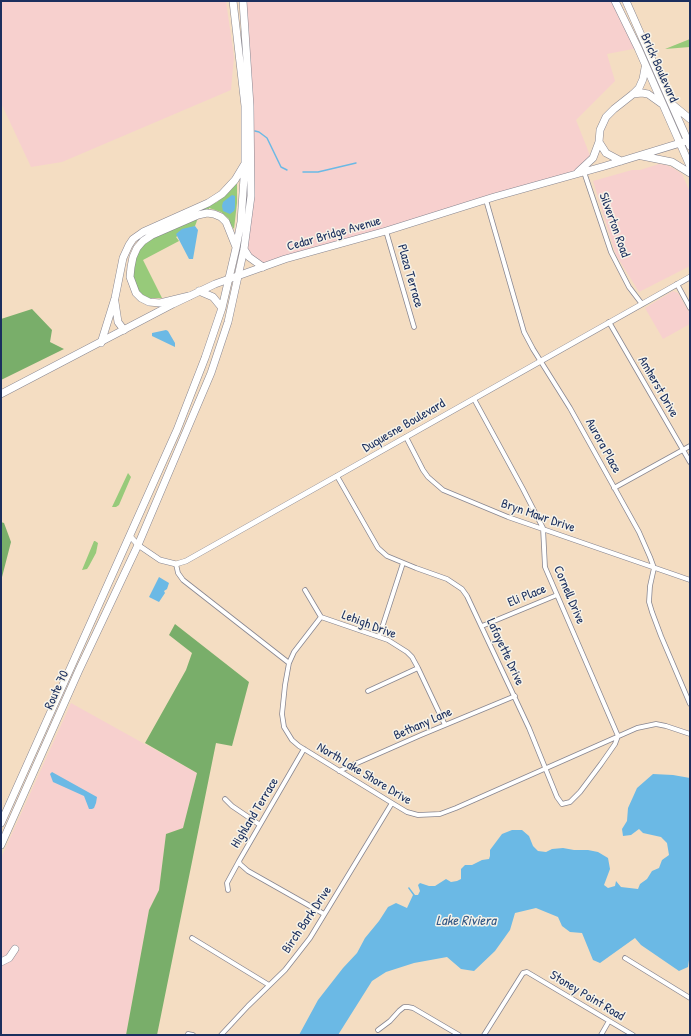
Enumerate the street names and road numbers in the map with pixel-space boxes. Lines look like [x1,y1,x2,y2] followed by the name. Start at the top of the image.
[637,31,681,105] street label: Brick Boulevard
[595,191,633,259] street label: Silverton Road
[285,213,383,255] street label: Cedar Bridge Avenue
[394,243,426,309] street label: Plaza Terrace
[634,354,682,420] street label: Amherst Drive
[360,396,448,456] street label: Duquesne Boulevard
[582,416,624,476] street label: Aurora Place
[499,496,577,536] street label: Bryn Mawr Drive
[550,564,588,626] street label: Cornell Drive
[505,581,549,611] street label: Eli Place
[340,607,398,643] street label: Lehigh Drive
[483,616,527,688] street label: Lafayette Drive
[41,668,73,712] street label: Route 70
[391,704,455,744] street label: Bethany Lane
[314,740,414,808] street label: North Lake Shore Drive
[228,775,282,851] street label: Highland Terrace
[279,883,335,957] street label: Birch Bark Drive
[547,968,627,1024] street label: Stoney Point Road

